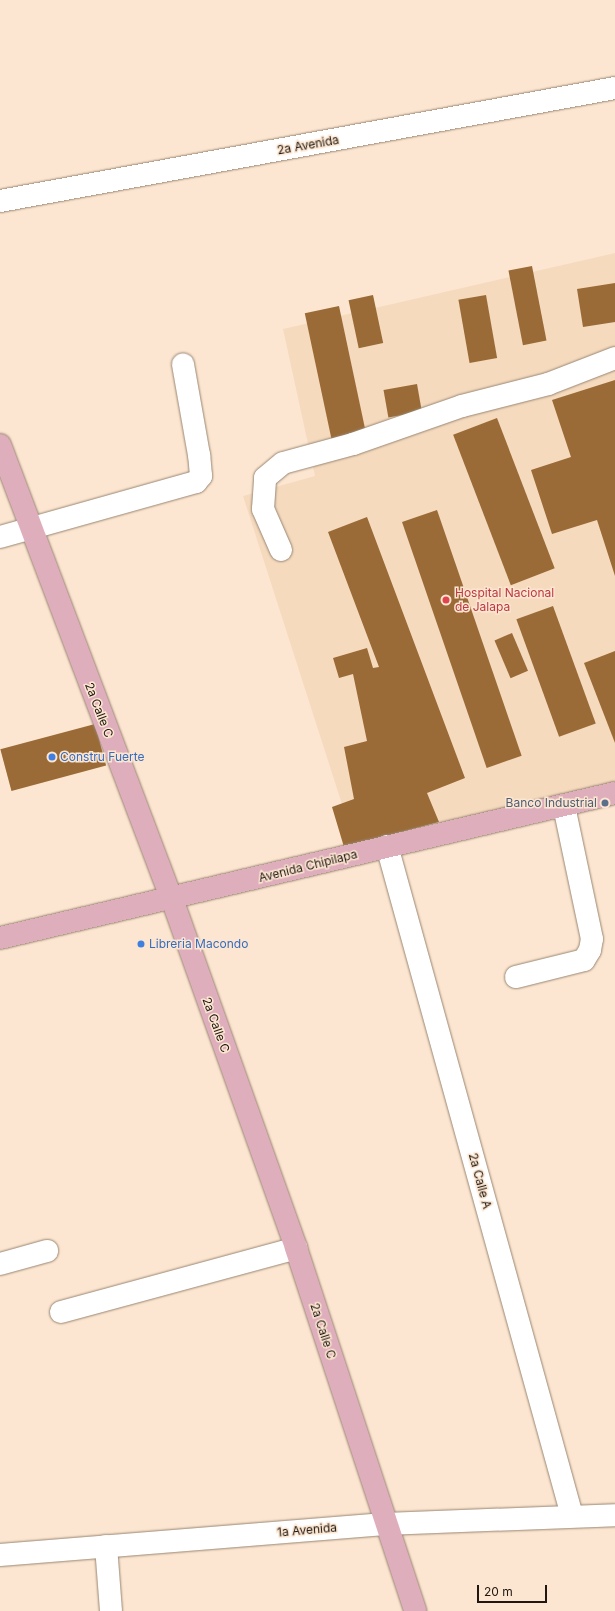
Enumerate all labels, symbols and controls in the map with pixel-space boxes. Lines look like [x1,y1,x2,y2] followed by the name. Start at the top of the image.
[276,132,340,158] street label: 2a Avenida
[455,586,554,614] place label: Hospital Nacional de Jalapa
[440,594,452,606] marker: Hospital Nacional de Jalapa
[82,680,116,740] street label: 2a Calle C
[60,750,145,764] place label: Constru Fuerte
[47,752,57,762] marker: Constru Fuerte
[506,796,597,810] place label: Banco Industrial
[600,798,610,808] marker: Banco Industrial
[257,847,359,885] street label: Avenida Chipilapa
[149,937,248,951] place label: Libreria Macondo
[136,939,146,949] marker: Libreria Macondo
[199,995,233,1055] street label: 2a Calle C
[466,1151,494,1211] street label: 2a Calle A
[307,1301,339,1361] street label: 2a Calle C
[276,1520,338,1540] street label: 1a Avenida
[479,1577,549,1603] scale bar
[484,1584,513,1599] text: 20 m

